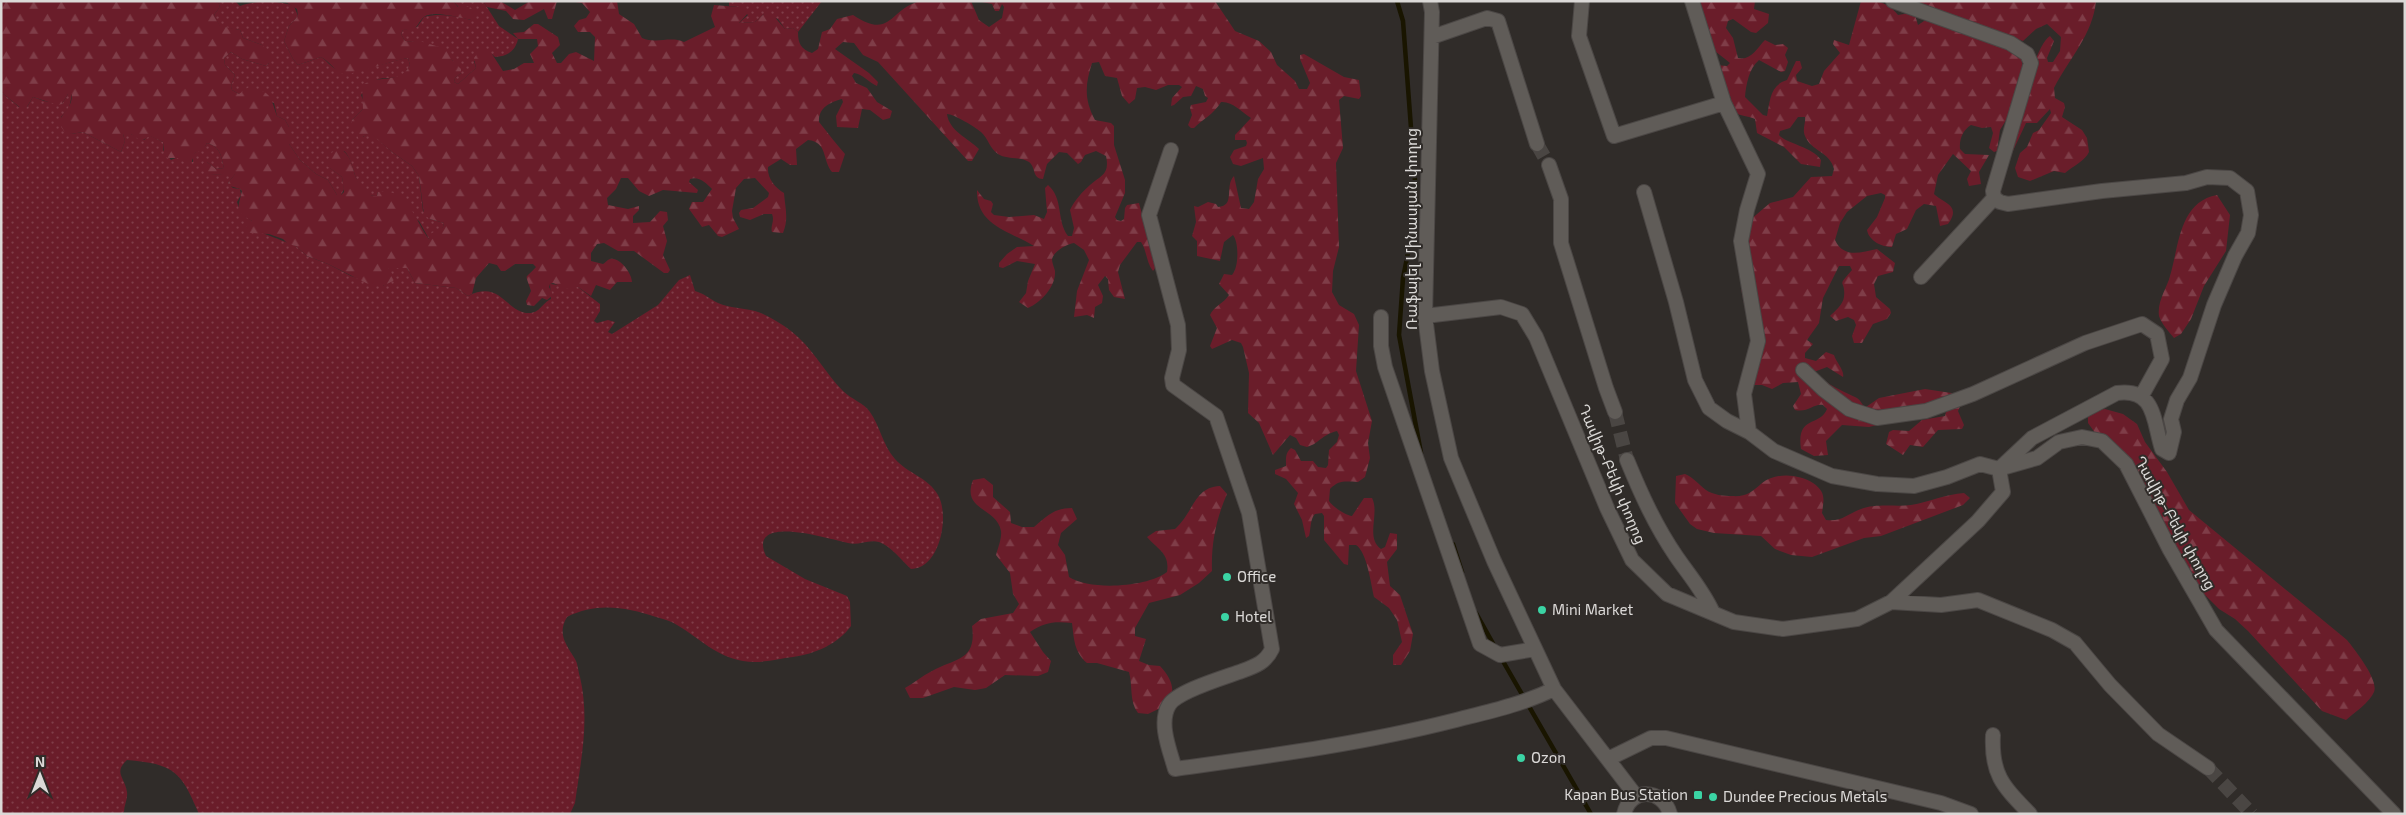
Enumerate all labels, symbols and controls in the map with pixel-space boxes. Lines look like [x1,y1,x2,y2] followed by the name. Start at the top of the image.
[1402,128,1421,330] street label: Ռաֆայել Մինասյան փողոց
[1574,401,1651,547] street label: Դավիթ-Բեկի փողոց
[2131,452,2220,593] street label: Դավիթ-Բեկի փողոց
[1237,567,1276,585] place label: Office
[1221,571,1233,583] marker: Office
[1552,600,1634,618] place label: Mini Market
[1536,604,1548,616] marker: Mini Market
[1235,607,1272,625] place label: Hotel
[1219,611,1231,623] marker: Hotel
[1531,748,1566,766] place label: Ozon
[15,750,65,800] north arrow
[1515,752,1527,764] marker: Ozon
[35,753,45,770] text: N
[1564,785,1688,803] place label: Kapan Bus Station
[1723,787,1887,805] place label: Dundee Precious Metals
[1692,789,1704,801] marker: Kapan Bus Station
[1707,791,1719,803] marker: Dundee Precious Metals

